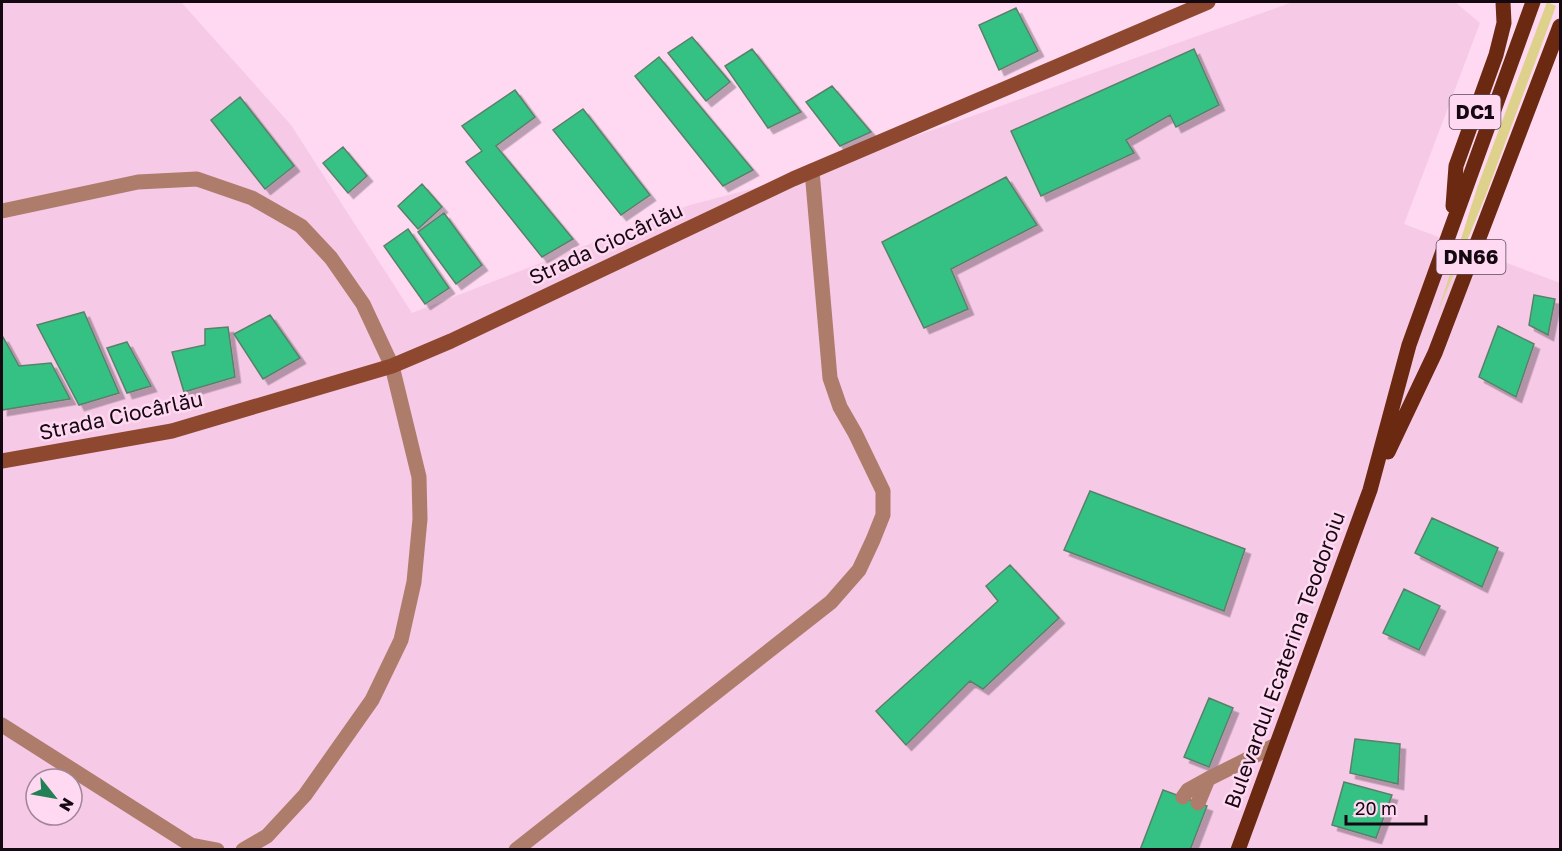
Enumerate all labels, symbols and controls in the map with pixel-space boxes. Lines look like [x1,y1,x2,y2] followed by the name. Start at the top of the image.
[1450,95,1500,129] road number: DC1
[525,196,687,290] street label: Strada Ciocârlău
[1436,240,1506,274] road number: DN66
[37,385,205,445] street label: Strada Ciocârlău
[1218,508,1350,812] street label: Bulevardul Ecaterina Teodoroiu
[24,767,84,827] north arrow
[1346,788,1426,826] scale bar
[55,794,79,815] text: N
[1355,797,1397,819] text: 20 m

